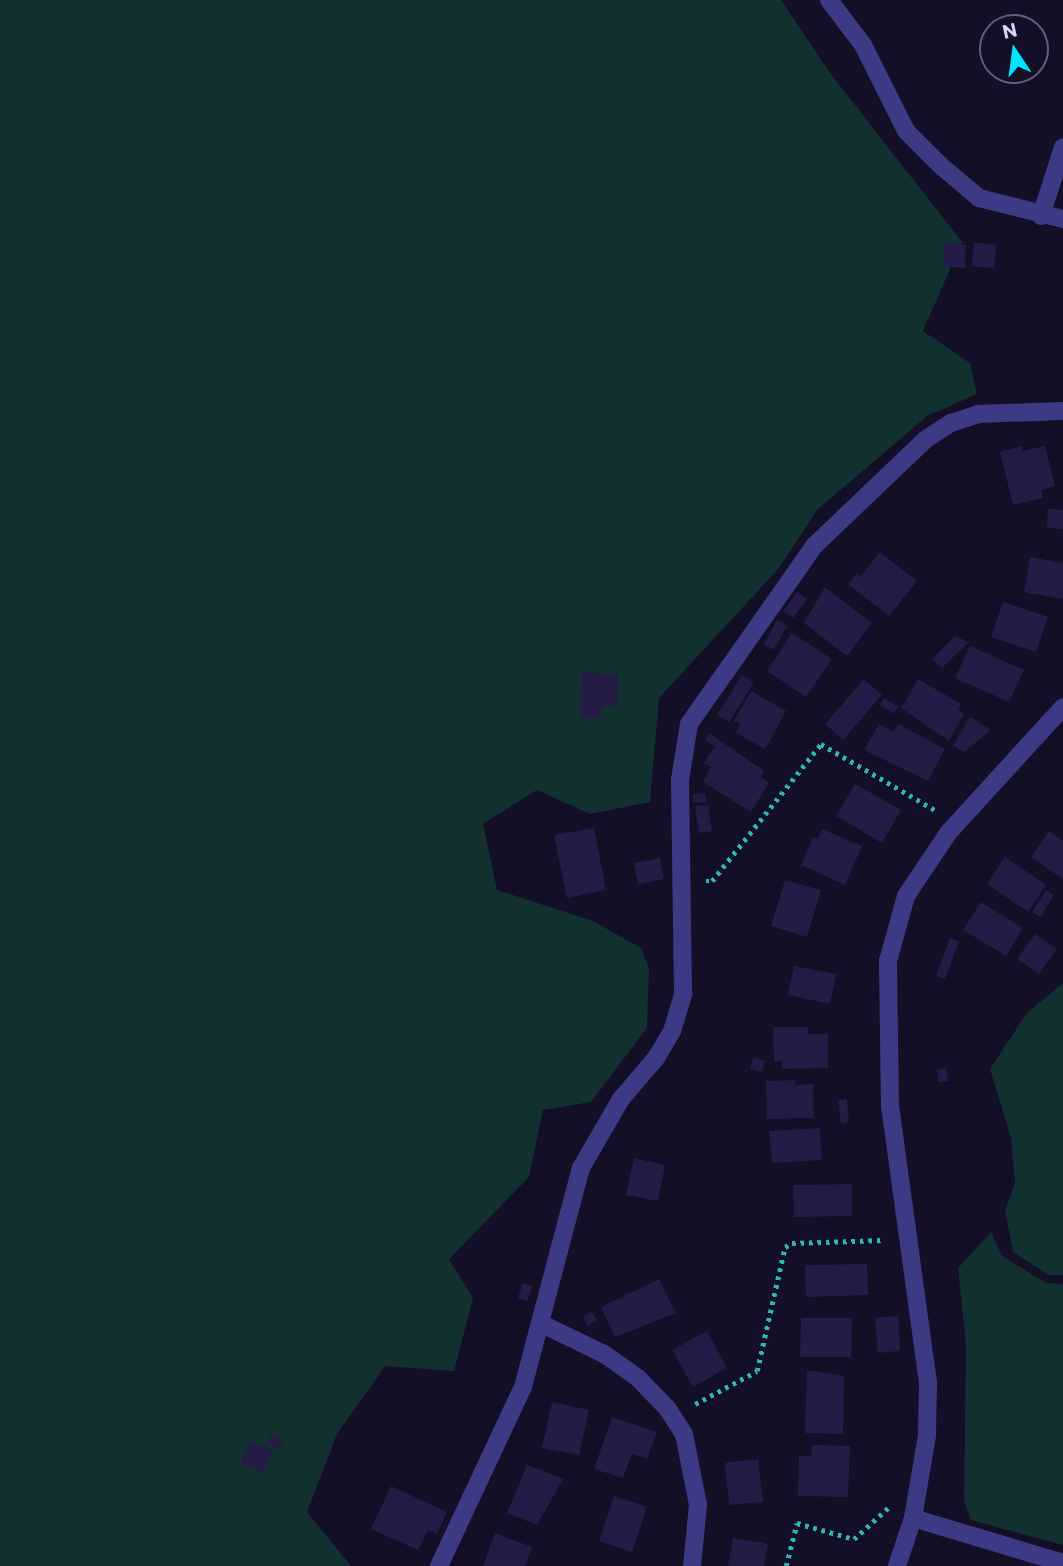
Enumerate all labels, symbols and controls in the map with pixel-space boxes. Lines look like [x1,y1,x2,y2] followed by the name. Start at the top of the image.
[979,14,1049,84] north arrow
[1000,17,1019,43] text: N

